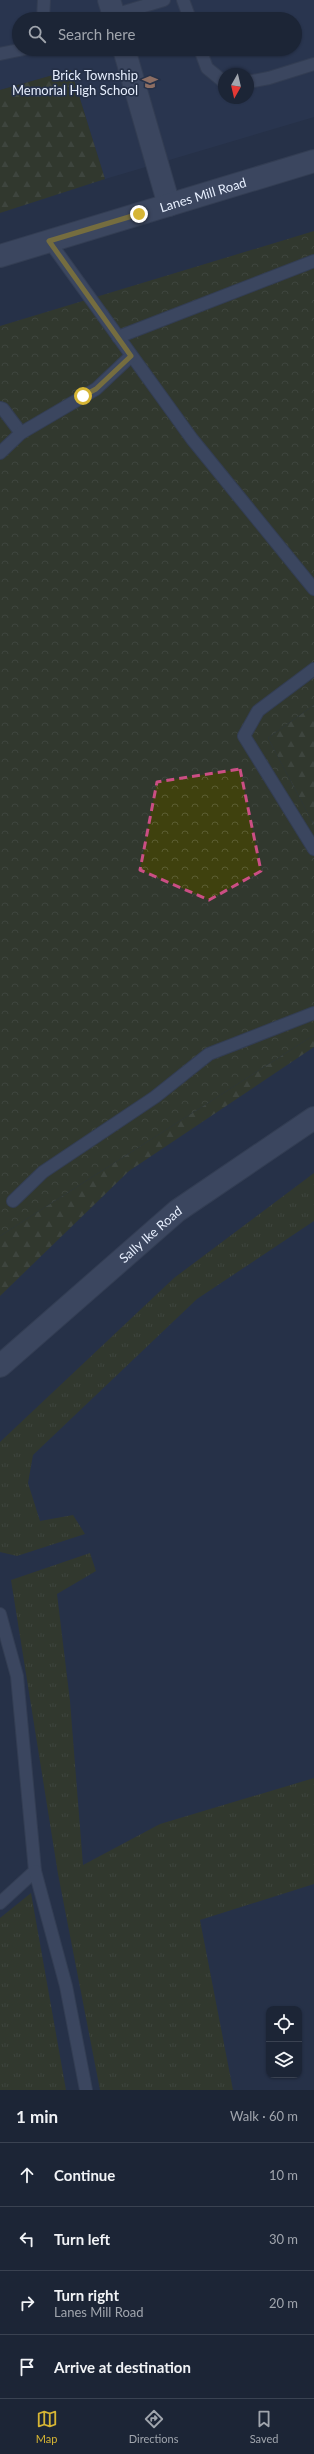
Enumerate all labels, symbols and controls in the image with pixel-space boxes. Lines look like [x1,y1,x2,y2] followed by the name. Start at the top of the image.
[12,12,302,56] search box
[26,23,48,45] icon: search
[58,25,135,43] text: Search here
[12,67,138,98] place label: Brick Township Memorial High School
[218,68,254,104] north arrow
[141,73,159,91] school or university icon: Brick Township Memorial High School
[158,174,248,215] street label: Lanes Mill Road
[130,205,148,223] route end
[74,387,92,405] route start
[116,1202,185,1266] street label: Sally Ike Road
[266,2006,302,2078] map controls
[266,2006,302,2042] button: locate
[266,2042,302,2078] button: layers
[16,2106,58,2127] text: 1 min
[230,2108,298,2124] text: Walk · 60 m
[16,2164,38,2186] icon: ahead
[54,2166,115,2184] text: Continue
[269,2167,298,2183] text: 10 m
[16,2228,38,2250] icon: left
[54,2230,110,2248] text: Turn left
[269,2231,298,2247] text: 30 m
[54,2286,119,2304] text: Turn right
[16,2292,38,2314] icon: right
[269,2295,298,2311] text: 20 m
[54,2304,144,2320] text: Lanes Mill Road
[16,2356,38,2378] icon: arrive
[54,2358,191,2376] text: Arrive at destination
[36,2408,58,2445] tab: Map
[129,2408,178,2445] tab: Directions
[250,2408,278,2445] tab: Saved

